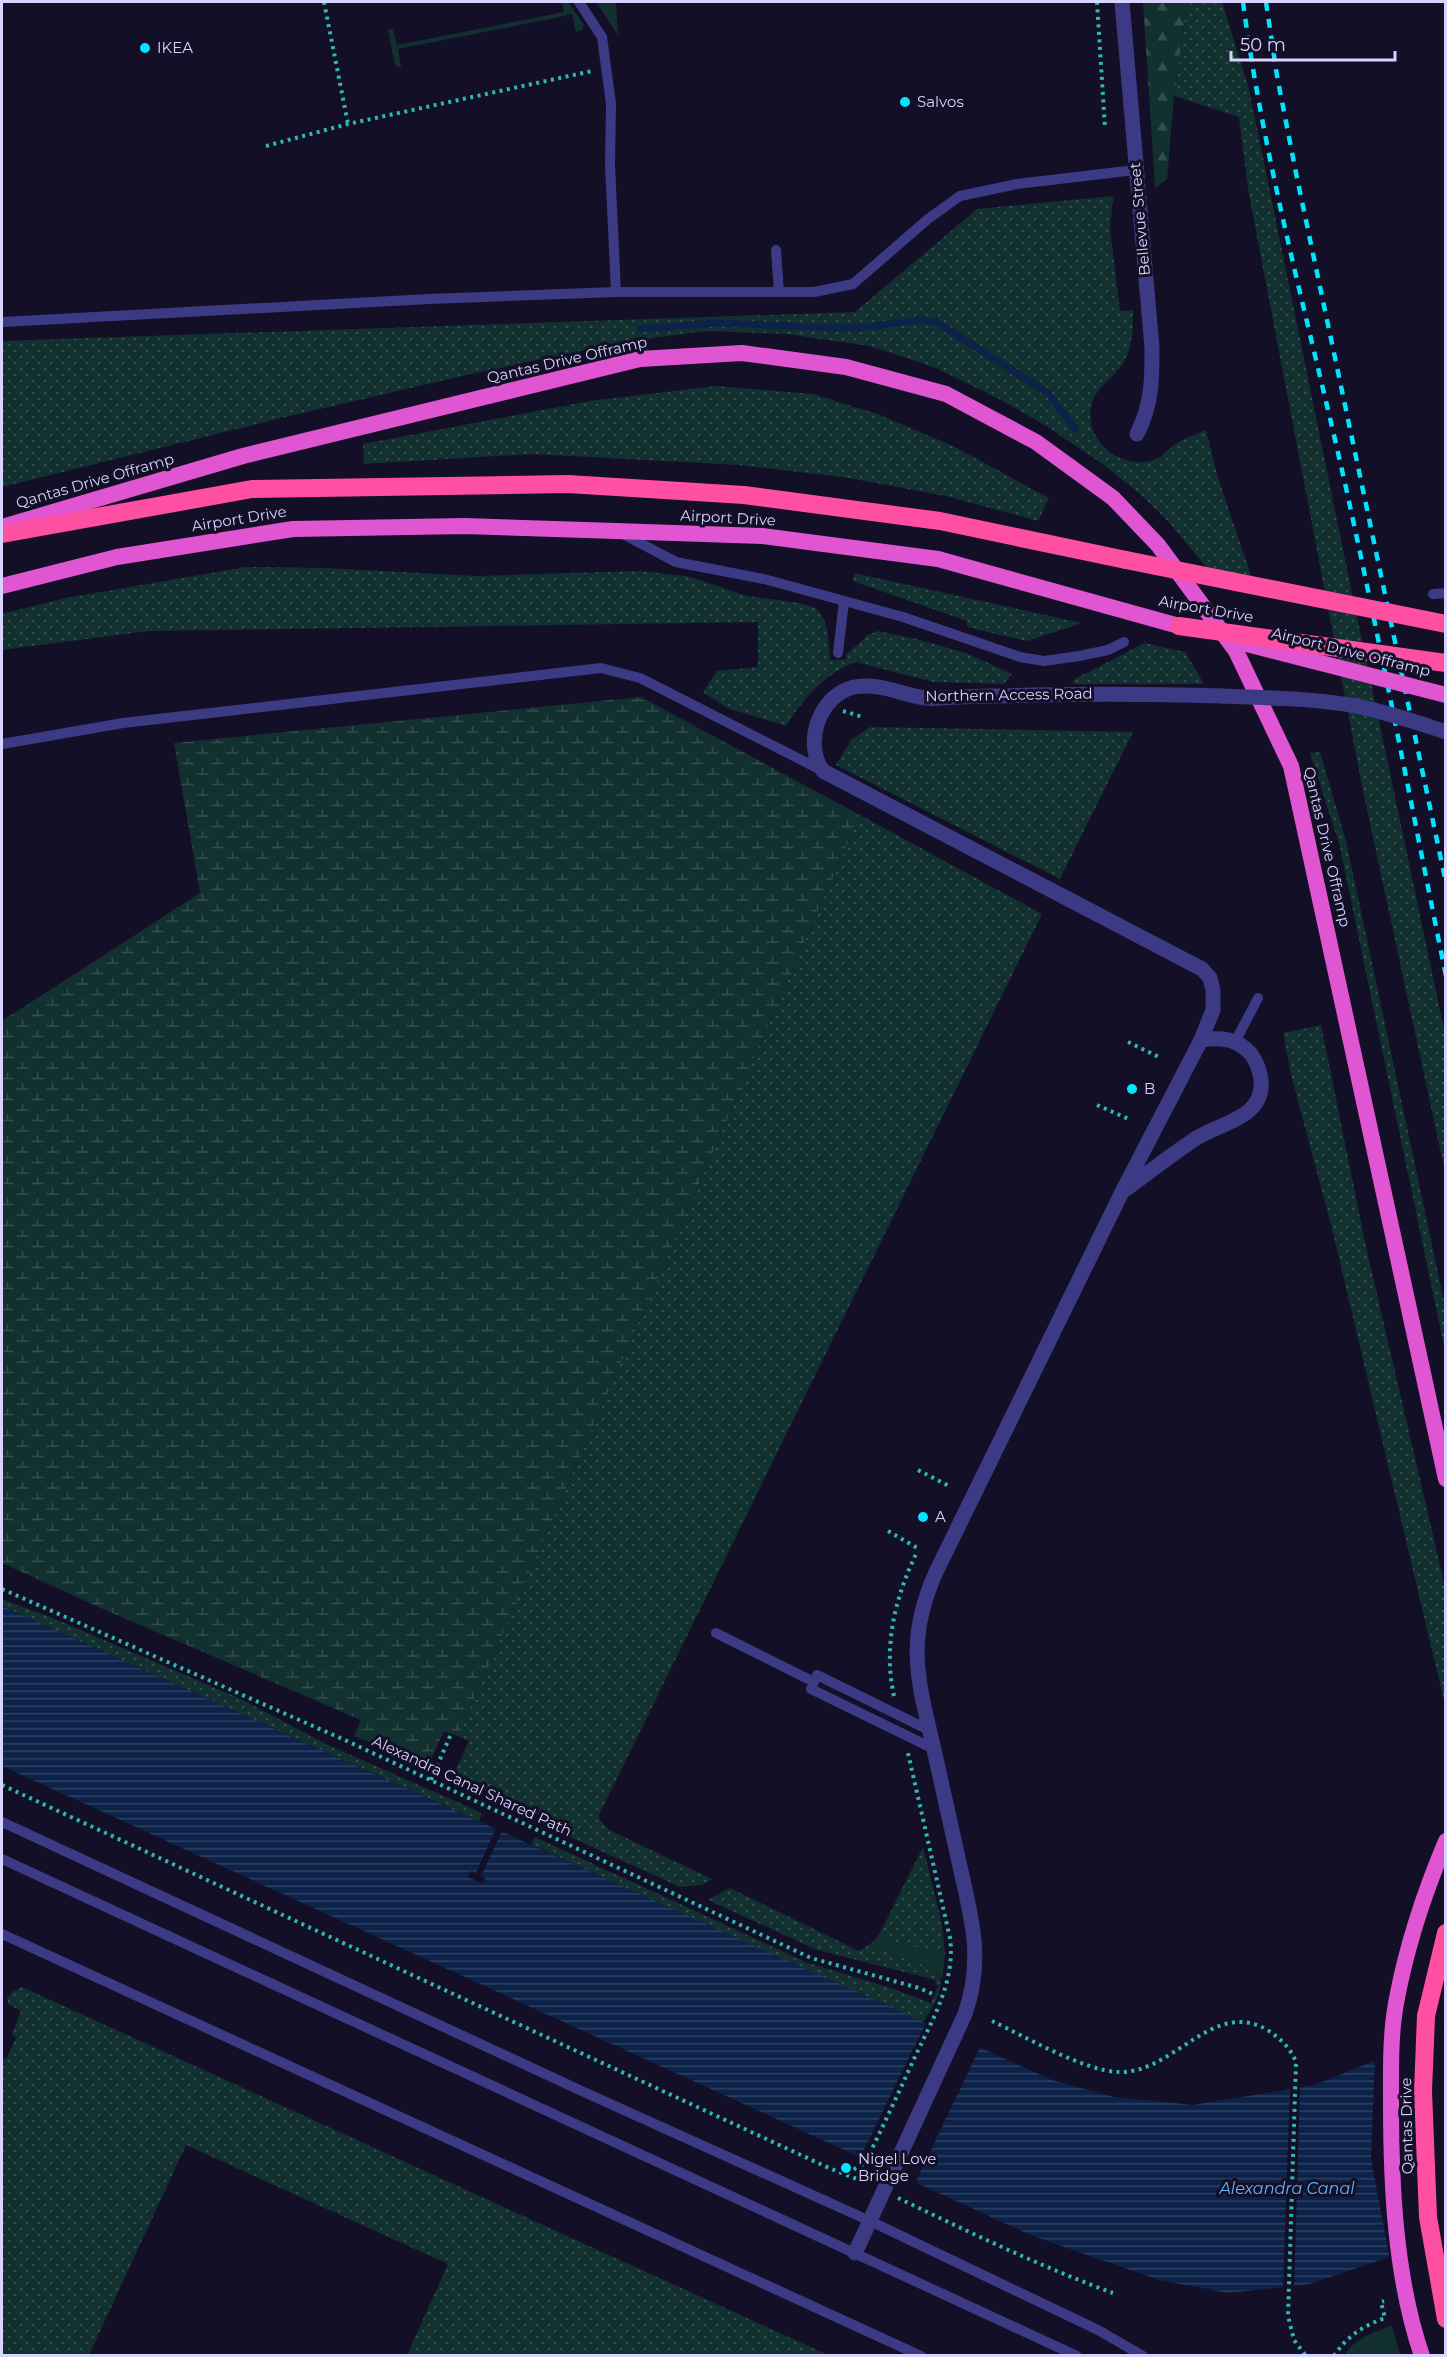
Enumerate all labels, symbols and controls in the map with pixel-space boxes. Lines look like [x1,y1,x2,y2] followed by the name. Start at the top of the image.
[1231,24,1394,62] scale bar
[1240,34,1286,56] text: 50 m
[157,38,193,57] place label: IKEA
[138,41,152,55] marker: IKEA
[917,92,964,111] place label: Salvos
[898,95,912,109] marker: Salvos
[1125,161,1154,277] street label: Bellevue Street
[485,332,649,387] street label: Qantas Drive Offramp
[14,449,176,512] street label: Qantas Drive Offramp
[190,502,288,535] street label: Airport Drive
[680,506,776,529] street label: Airport Drive
[1157,591,1255,626] street label: Airport Drive
[1270,623,1432,680] street label: Airport Drive Offramp
[925,684,1093,705] street label: Northern Access Road
[1300,765,1355,929] street label: Qantas Drive Offramp
[1144,1079,1155,1098] place label: B
[1125,1082,1139,1096] marker: B
[935,1507,946,1526] place label: A
[916,1510,930,1524] marker: A
[369,1731,575,1840] street label: Alexandra Canal Shared Path
[1396,2077,1417,2175] street label: Qantas Drive
[858,2149,936,2185] place label: Nigel Love Bridge
[839,2161,853,2175] marker: Nigel Love Bridge
[1218,2179,1355,2198] water label: Alexandra Canal

